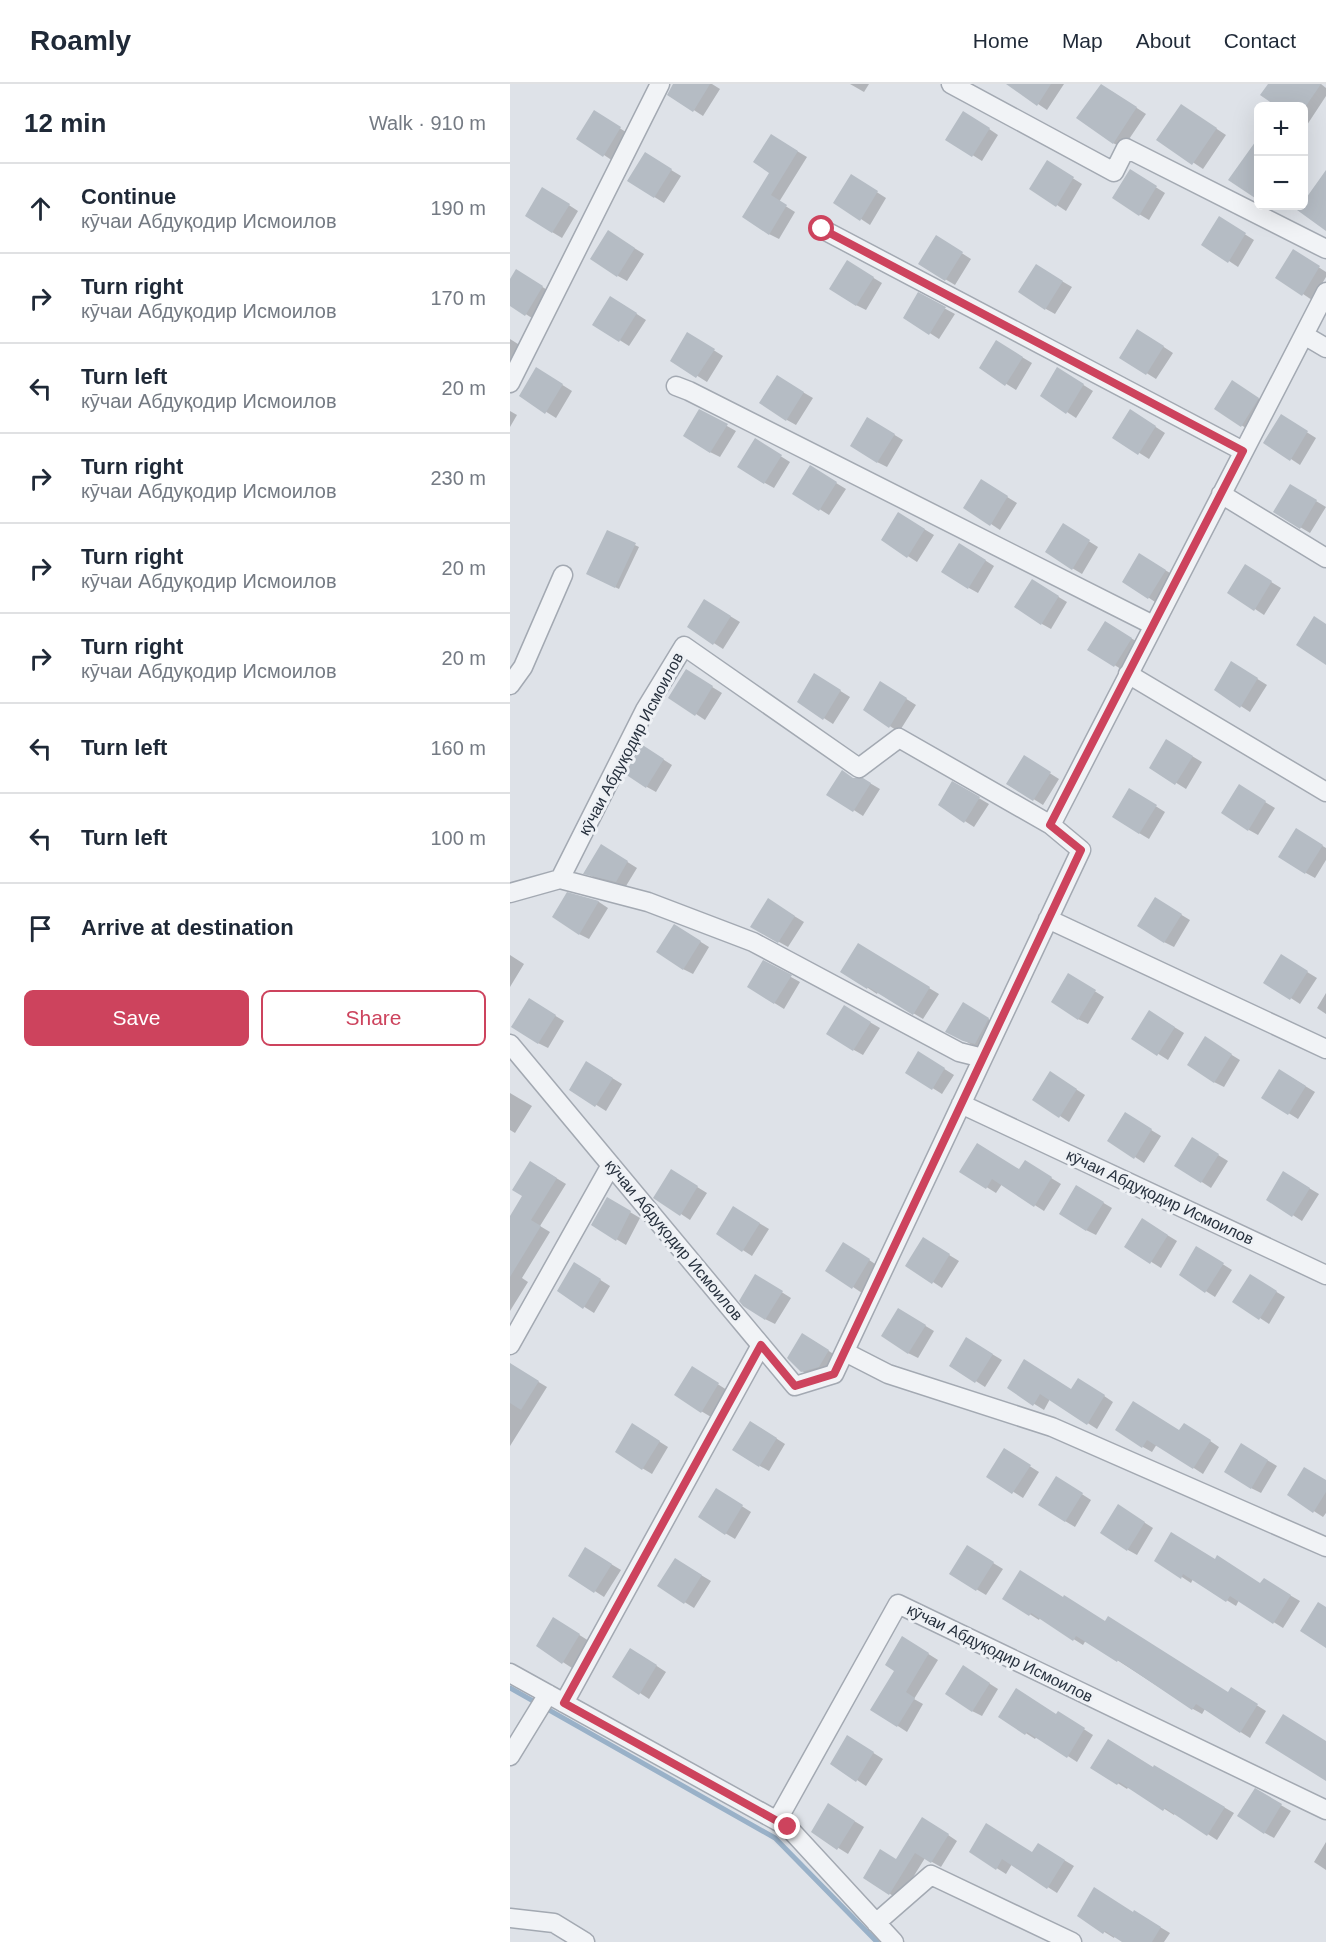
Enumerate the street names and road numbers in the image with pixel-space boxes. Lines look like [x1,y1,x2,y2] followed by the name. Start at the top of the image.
[575,650,687,838] street label: кӯчаи Абдуқодир Исмоилов
[1064,1146,1256,1248] street label: кӯчаи Абдуқодир Исмоилов
[602,1156,746,1324] street label: кӯчаи Абдуқодир Исмоилов
[904,1601,1096,1705] street label: кӯчаи Абдуқодир Исмоилов

